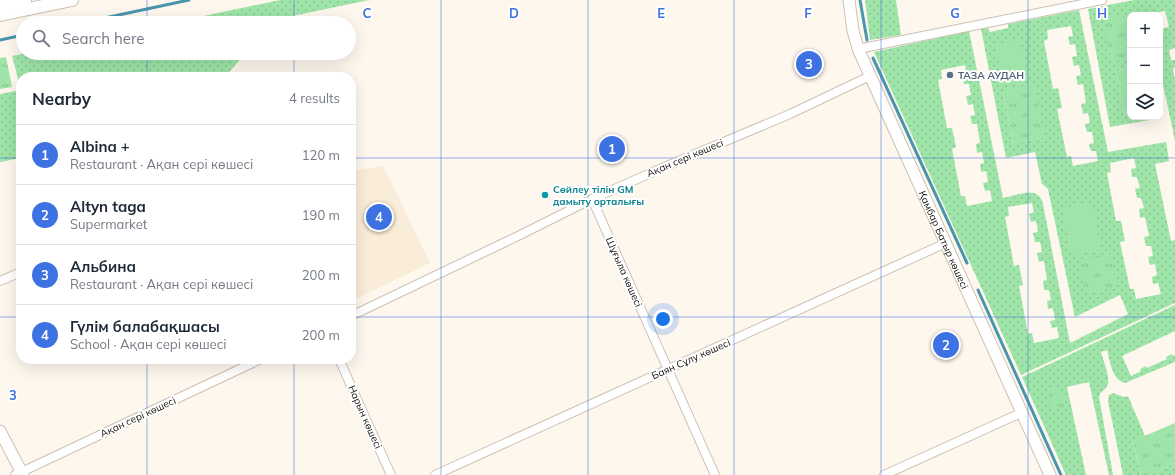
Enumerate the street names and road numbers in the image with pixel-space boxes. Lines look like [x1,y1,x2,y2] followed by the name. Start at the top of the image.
[645,136,725,180] street label: Ақан сері көшесі
[916,188,972,291] street label: Қамбар Батыр көшесі
[603,235,645,309] street label: Шұғыла көшесі
[650,336,732,382] street label: Баян Сұлу көшесі
[345,383,385,451] street label: Нарын көшесі
[98,394,178,440] street label: Ақан сері көшесі

